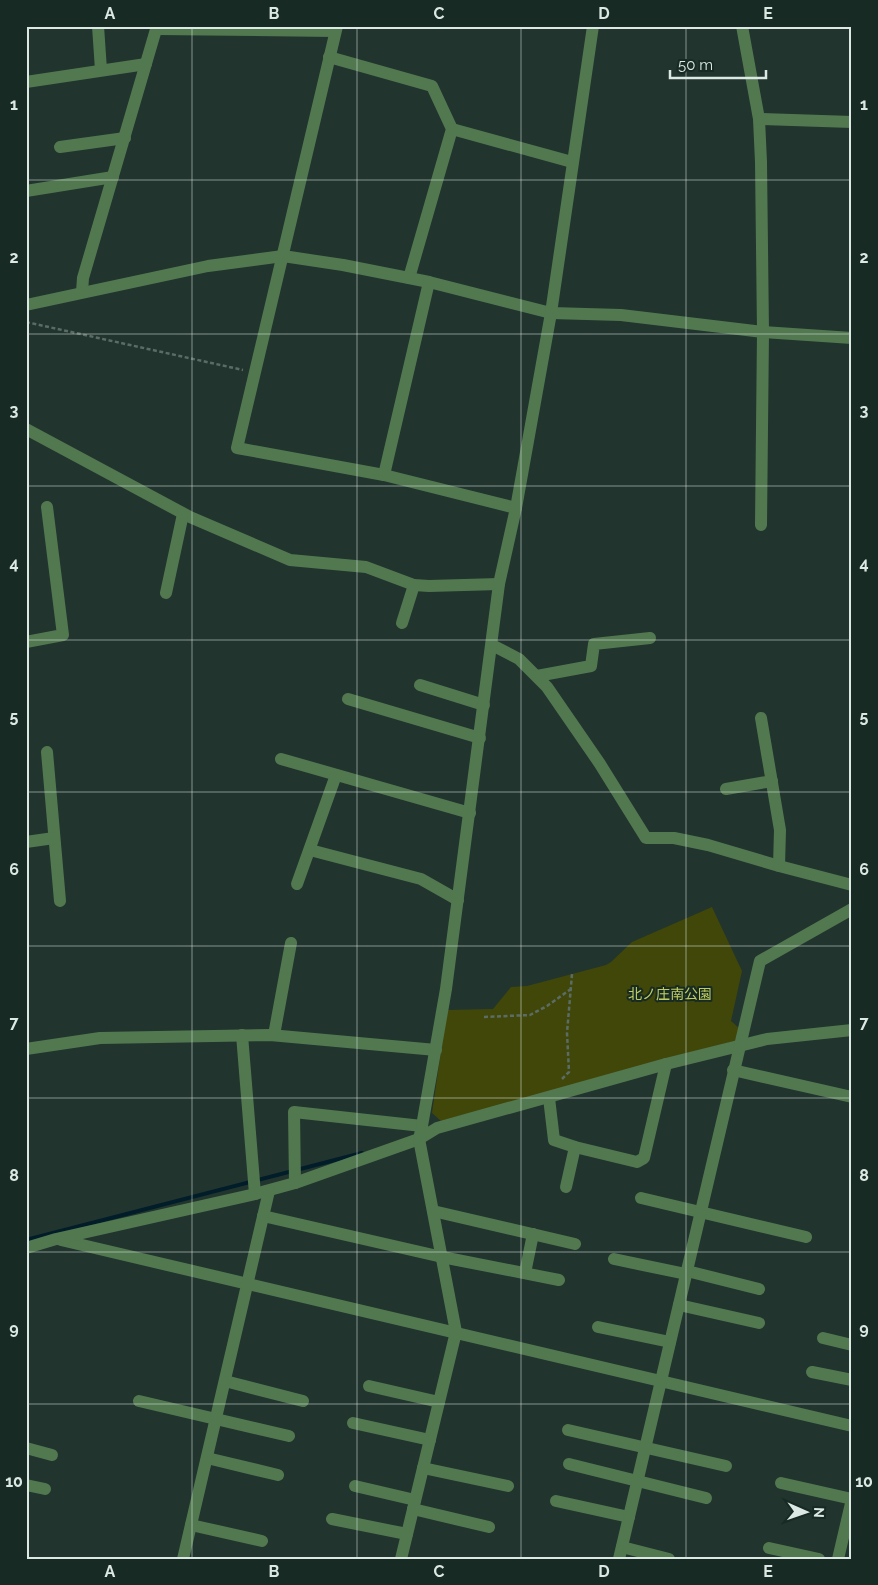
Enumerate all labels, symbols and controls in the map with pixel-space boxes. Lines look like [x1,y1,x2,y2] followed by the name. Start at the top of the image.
[105,4,116,23] text: A
[269,4,280,23] text: B
[434,4,445,23] text: C
[598,4,610,23] text: D
[763,4,773,23] text: E
[670,48,767,80] scale bar
[678,56,713,74] text: 50 m
[10,95,18,114] text: 1
[860,95,868,114] text: 1
[9,248,19,267] text: 2
[859,248,869,267] text: 2
[10,401,19,420] text: 3
[860,401,869,420] text: 3
[9,554,19,573] text: 4
[859,554,869,573] text: 4
[10,707,19,726] text: 5
[860,707,869,726] text: 5
[9,860,19,879] text: 6
[859,860,869,879] text: 6
[628,986,712,1002] park label: 北ノ庄南公園
[10,1013,19,1032] text: 7
[860,1013,869,1032] text: 7
[9,1166,19,1185] text: 8
[859,1166,869,1185] text: 8
[9,1319,19,1338] text: 9
[859,1319,869,1338] text: 9
[5,1472,23,1491] text: 10
[855,1472,873,1491] text: 10
[780,1488,830,1538] north arrow
[811,1507,827,1518] text: N
[105,1562,116,1581] text: A
[269,1562,280,1581] text: B
[434,1562,445,1581] text: C
[598,1562,610,1581] text: D
[763,1562,773,1581] text: E

